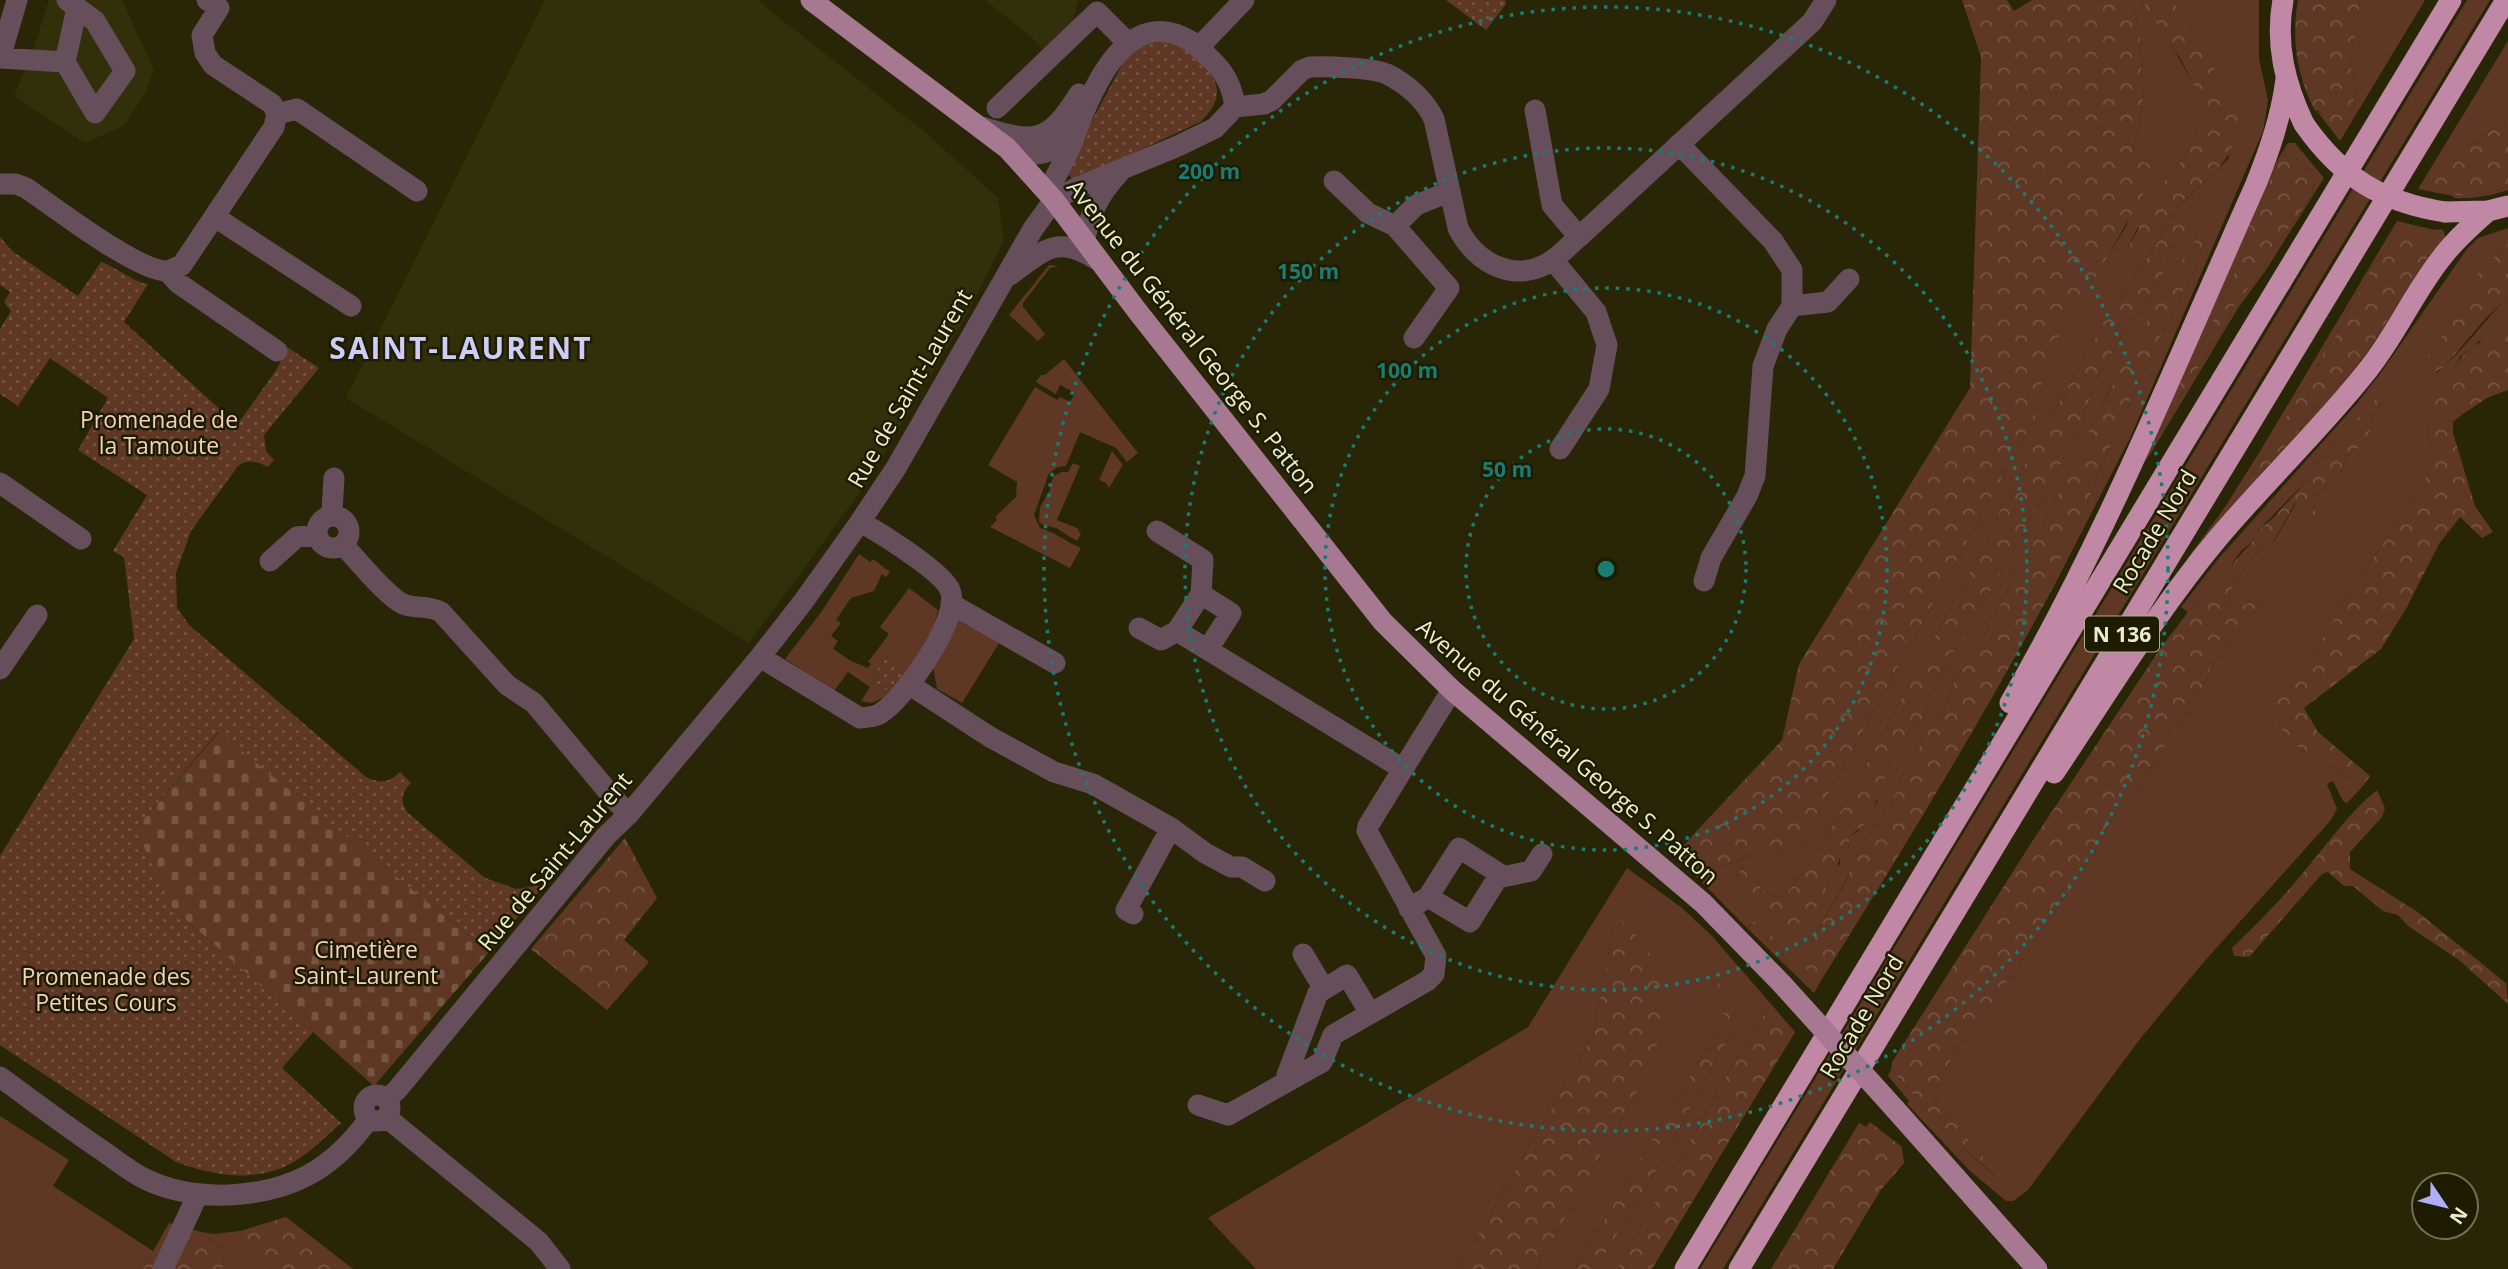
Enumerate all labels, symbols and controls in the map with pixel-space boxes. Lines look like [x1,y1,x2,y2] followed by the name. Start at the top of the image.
[1178,157,1240,185] text: 200 m
[1060,172,1326,500] street label: Avenue du Général George S. Patton
[1277,257,1339,285] text: 150 m
[839,283,979,493] street label: Rue de Saint-Laurent
[329,327,593,368] district label: SAINT-LAURENT
[1376,356,1438,384] text: 100 m
[80,403,238,461] park label: Promenade de la Tamoute
[1482,455,1532,483] text: 50 m
[2104,463,2204,599] street label: Rocade Nord
[1594,557,1618,581] centre of rings
[1410,611,1726,891] street label: Avenue du Général George S. Patton
[2085,616,2159,652] road number: N 136
[470,765,638,957] street label: Rue de Saint-Laurent
[294,933,438,991] park label: Cimetière Saint-Laurent
[1811,948,1911,1084] street label: Rocade Nord
[21,960,191,1018] park label: Promenade des Petites Cours
[2410,1171,2480,1241] north arrow
[2444,1202,2474,1230] text: N

